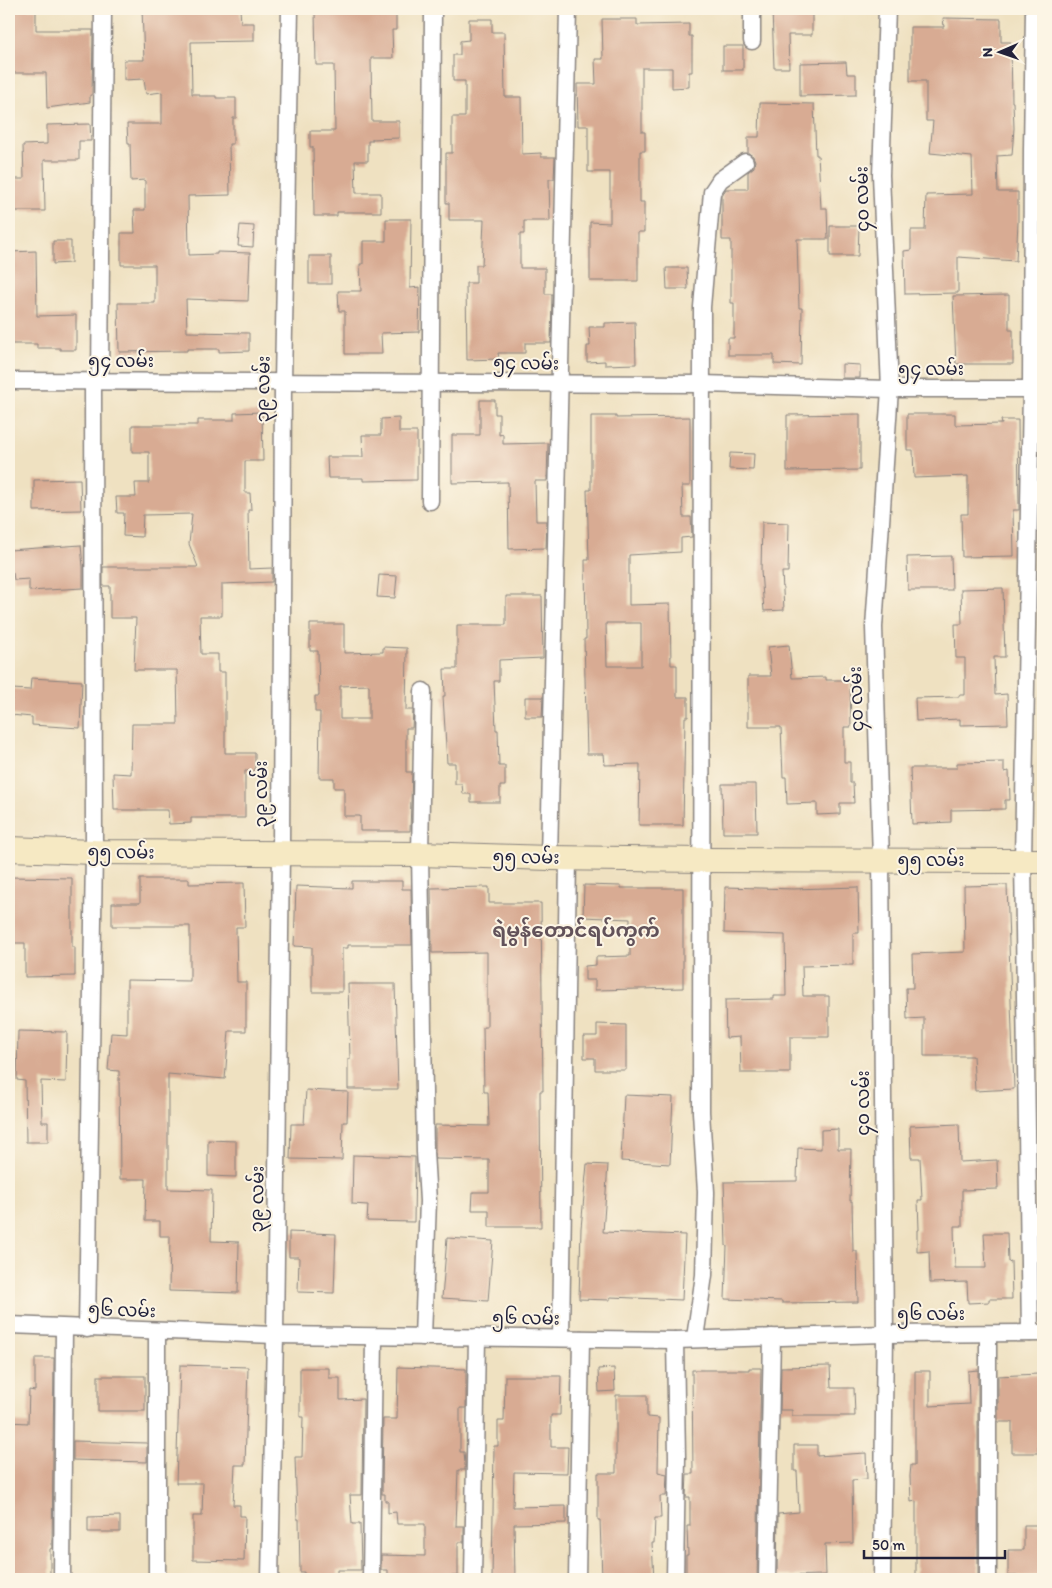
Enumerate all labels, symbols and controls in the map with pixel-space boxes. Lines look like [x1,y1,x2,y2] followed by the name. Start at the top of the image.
[974,28,1024,78] north arrow
[979,47,996,57] text: N
[848,166,878,232] street label: ၄၀ လမ်း
[88,348,154,376] street label: ၅၄ လမ်း
[493,349,559,379] street label: ၅၄ လမ်း
[249,355,279,423] street label: ၃၉ လမ်း
[898,356,964,384] street label: ၅၄ လမ်း
[842,666,872,732] street label: ၄၀ လမ်း
[248,761,276,827] street label: ၃၉ လမ်း
[87,838,155,868] street label: ၅၅ လမ်း
[492,843,560,873] street label: ၅၅ လမ်း
[897,847,965,875] street label: ၅၅ လမ်း
[492,917,660,946] district label: ရဲမွန်တောင်ရပ်ကွက်
[850,1070,878,1136] street label: ၄၀ လမ်း
[243,1165,273,1233] street label: ၃၉ လမ်း
[88,1296,156,1326] street label: ၅၆ လမ်း
[897,1301,965,1329] street label: ၅၆ လမ်း
[492,1304,560,1334] street label: ၅၆ လမ်း
[864,1528,1006,1560] scale bar
[872,1536,905,1554] text: 50 m

